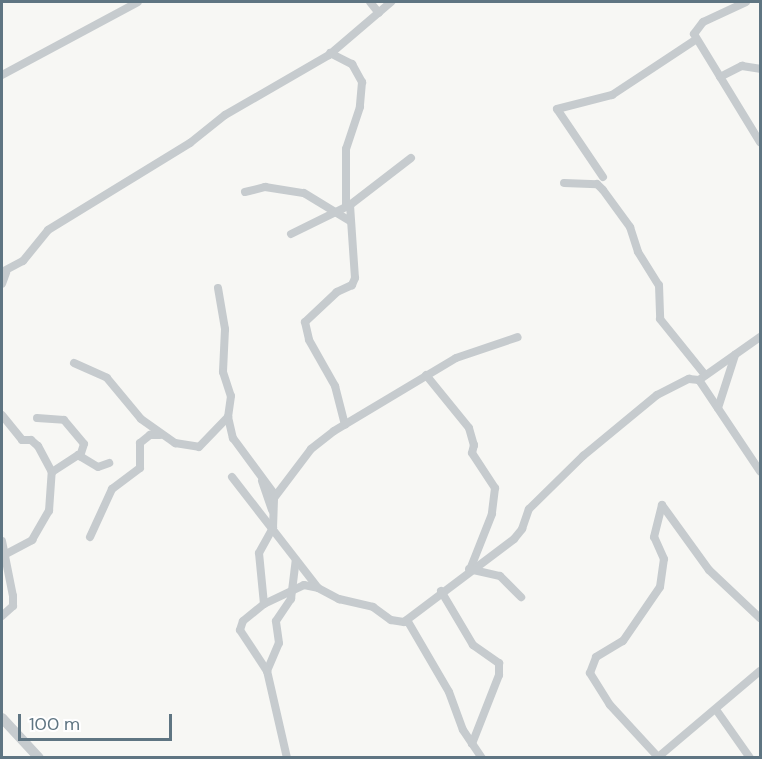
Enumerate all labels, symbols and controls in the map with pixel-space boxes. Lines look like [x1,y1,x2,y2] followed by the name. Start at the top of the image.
[21,702,176,740] scale bar
[29,712,80,736] text: 100 m

